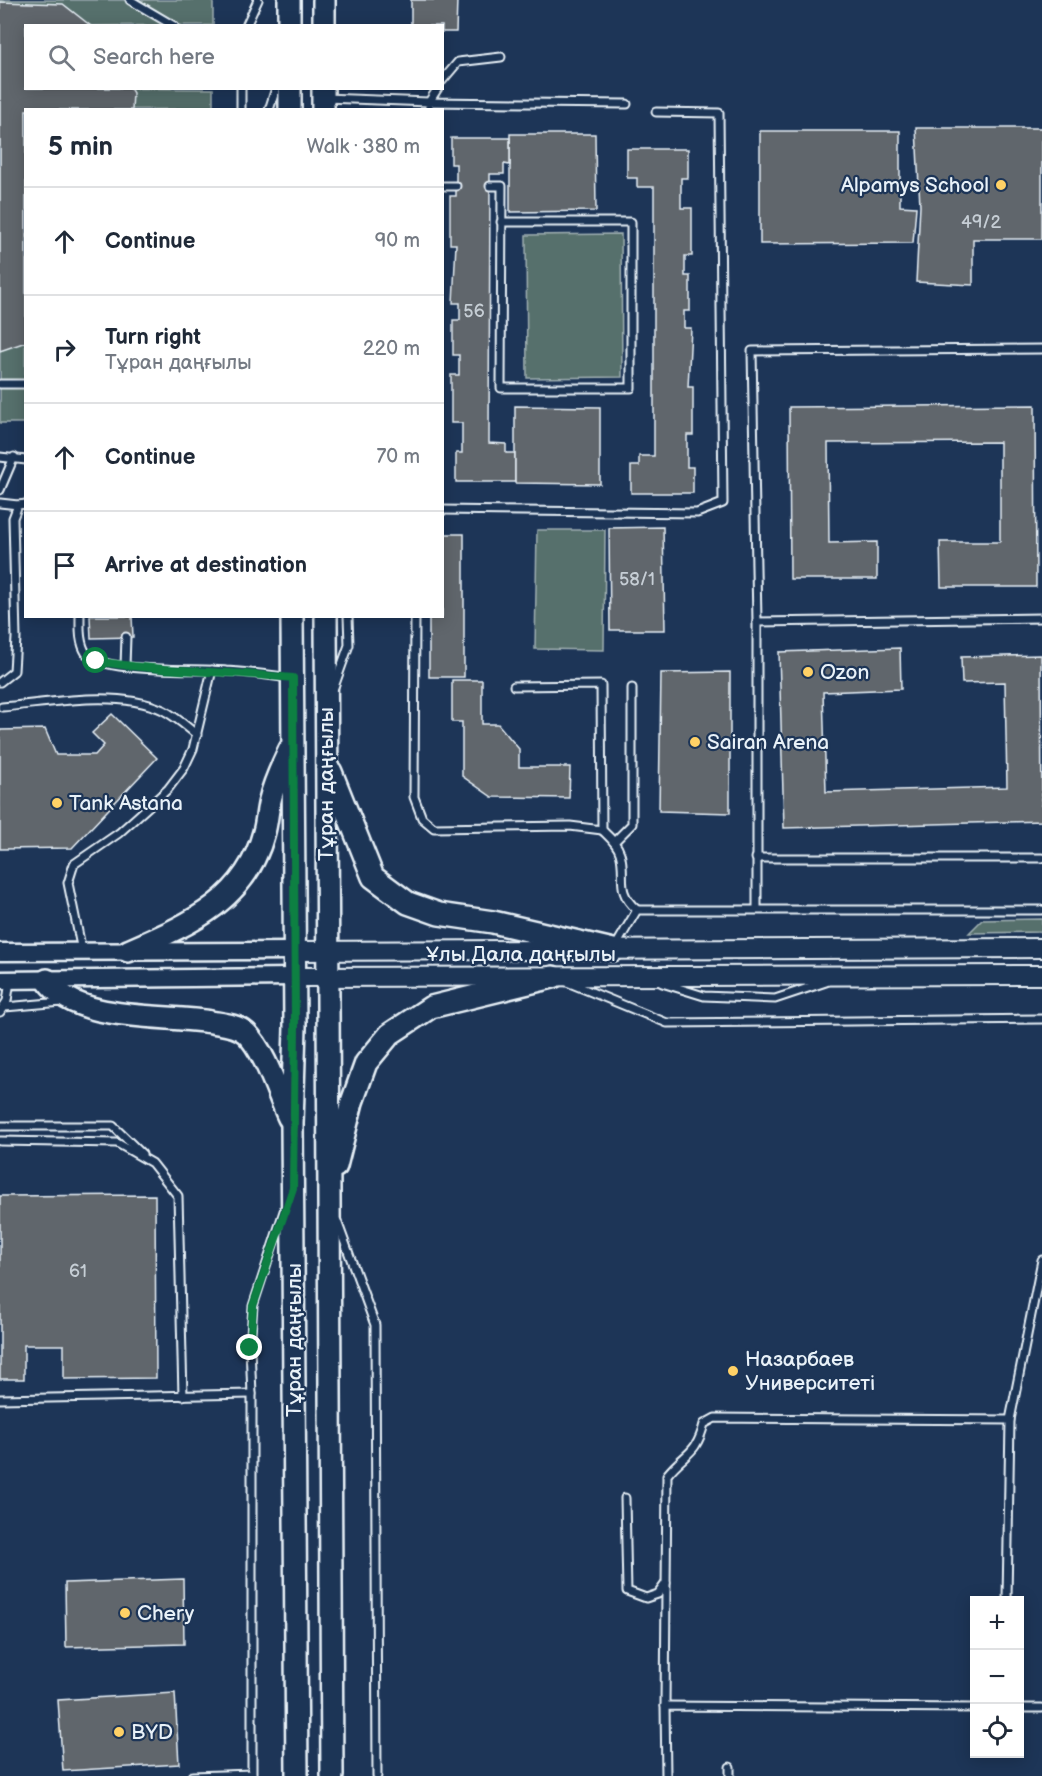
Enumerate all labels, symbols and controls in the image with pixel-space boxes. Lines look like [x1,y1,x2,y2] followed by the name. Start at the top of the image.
[24,24,444,90] search box
[45,41,78,74] icon: search
[93,44,215,71] text: Search here
[48,132,113,163] text: 5 min
[307,135,420,159] text: Walk · 380 m
[841,173,989,198] place label: Alpamys School
[994,178,1008,192] marker: Alpamys School
[961,212,1001,233] house number: 49/2
[48,225,81,258] icon: ahead
[105,228,195,255] text: Continue
[375,229,420,253] text: 90 m
[463,301,485,322] house number: 56
[105,324,201,351] text: Turn right
[48,333,81,366] icon: right
[363,337,420,361] text: 220 m
[105,351,252,375] text: Тұран даңғылы
[48,441,81,474] icon: ahead
[105,444,195,471] text: Continue
[376,445,420,469] text: 70 m
[48,549,81,582] icon: arrive
[105,552,307,579] text: Arrive at destination
[619,569,655,590] house number: 58/1
[82,647,108,673] route start
[820,660,869,685] place label: Ozon
[801,665,815,679] marker: Ozon
[314,707,339,861] street label: Тұран даңғылы
[707,730,829,755] place label: Sairan Arena
[688,735,702,749] marker: Sairan Arena
[69,791,183,816] place label: Tank Astana
[50,796,64,810] marker: Tank Astana
[426,942,616,967] street label: Ұлы Дала даңғылы
[69,1261,87,1282] house number: 61
[282,1263,307,1417] street label: Тұран даңғылы
[236,1334,262,1360] route end
[745,1347,875,1396] place label: Назарбаев Университеті
[726,1364,740,1378] marker: Назарбаев Университеті
[970,1596,1024,1758] map controls
[970,1596,1024,1650] button: +
[137,1601,195,1626] place label: Chery
[118,1606,132,1620] marker: Chery
[970,1650,1024,1704] button: −
[970,1704,1024,1758] button: locate
[131,1720,173,1745] place label: BYD
[112,1725,126,1739] marker: BYD

